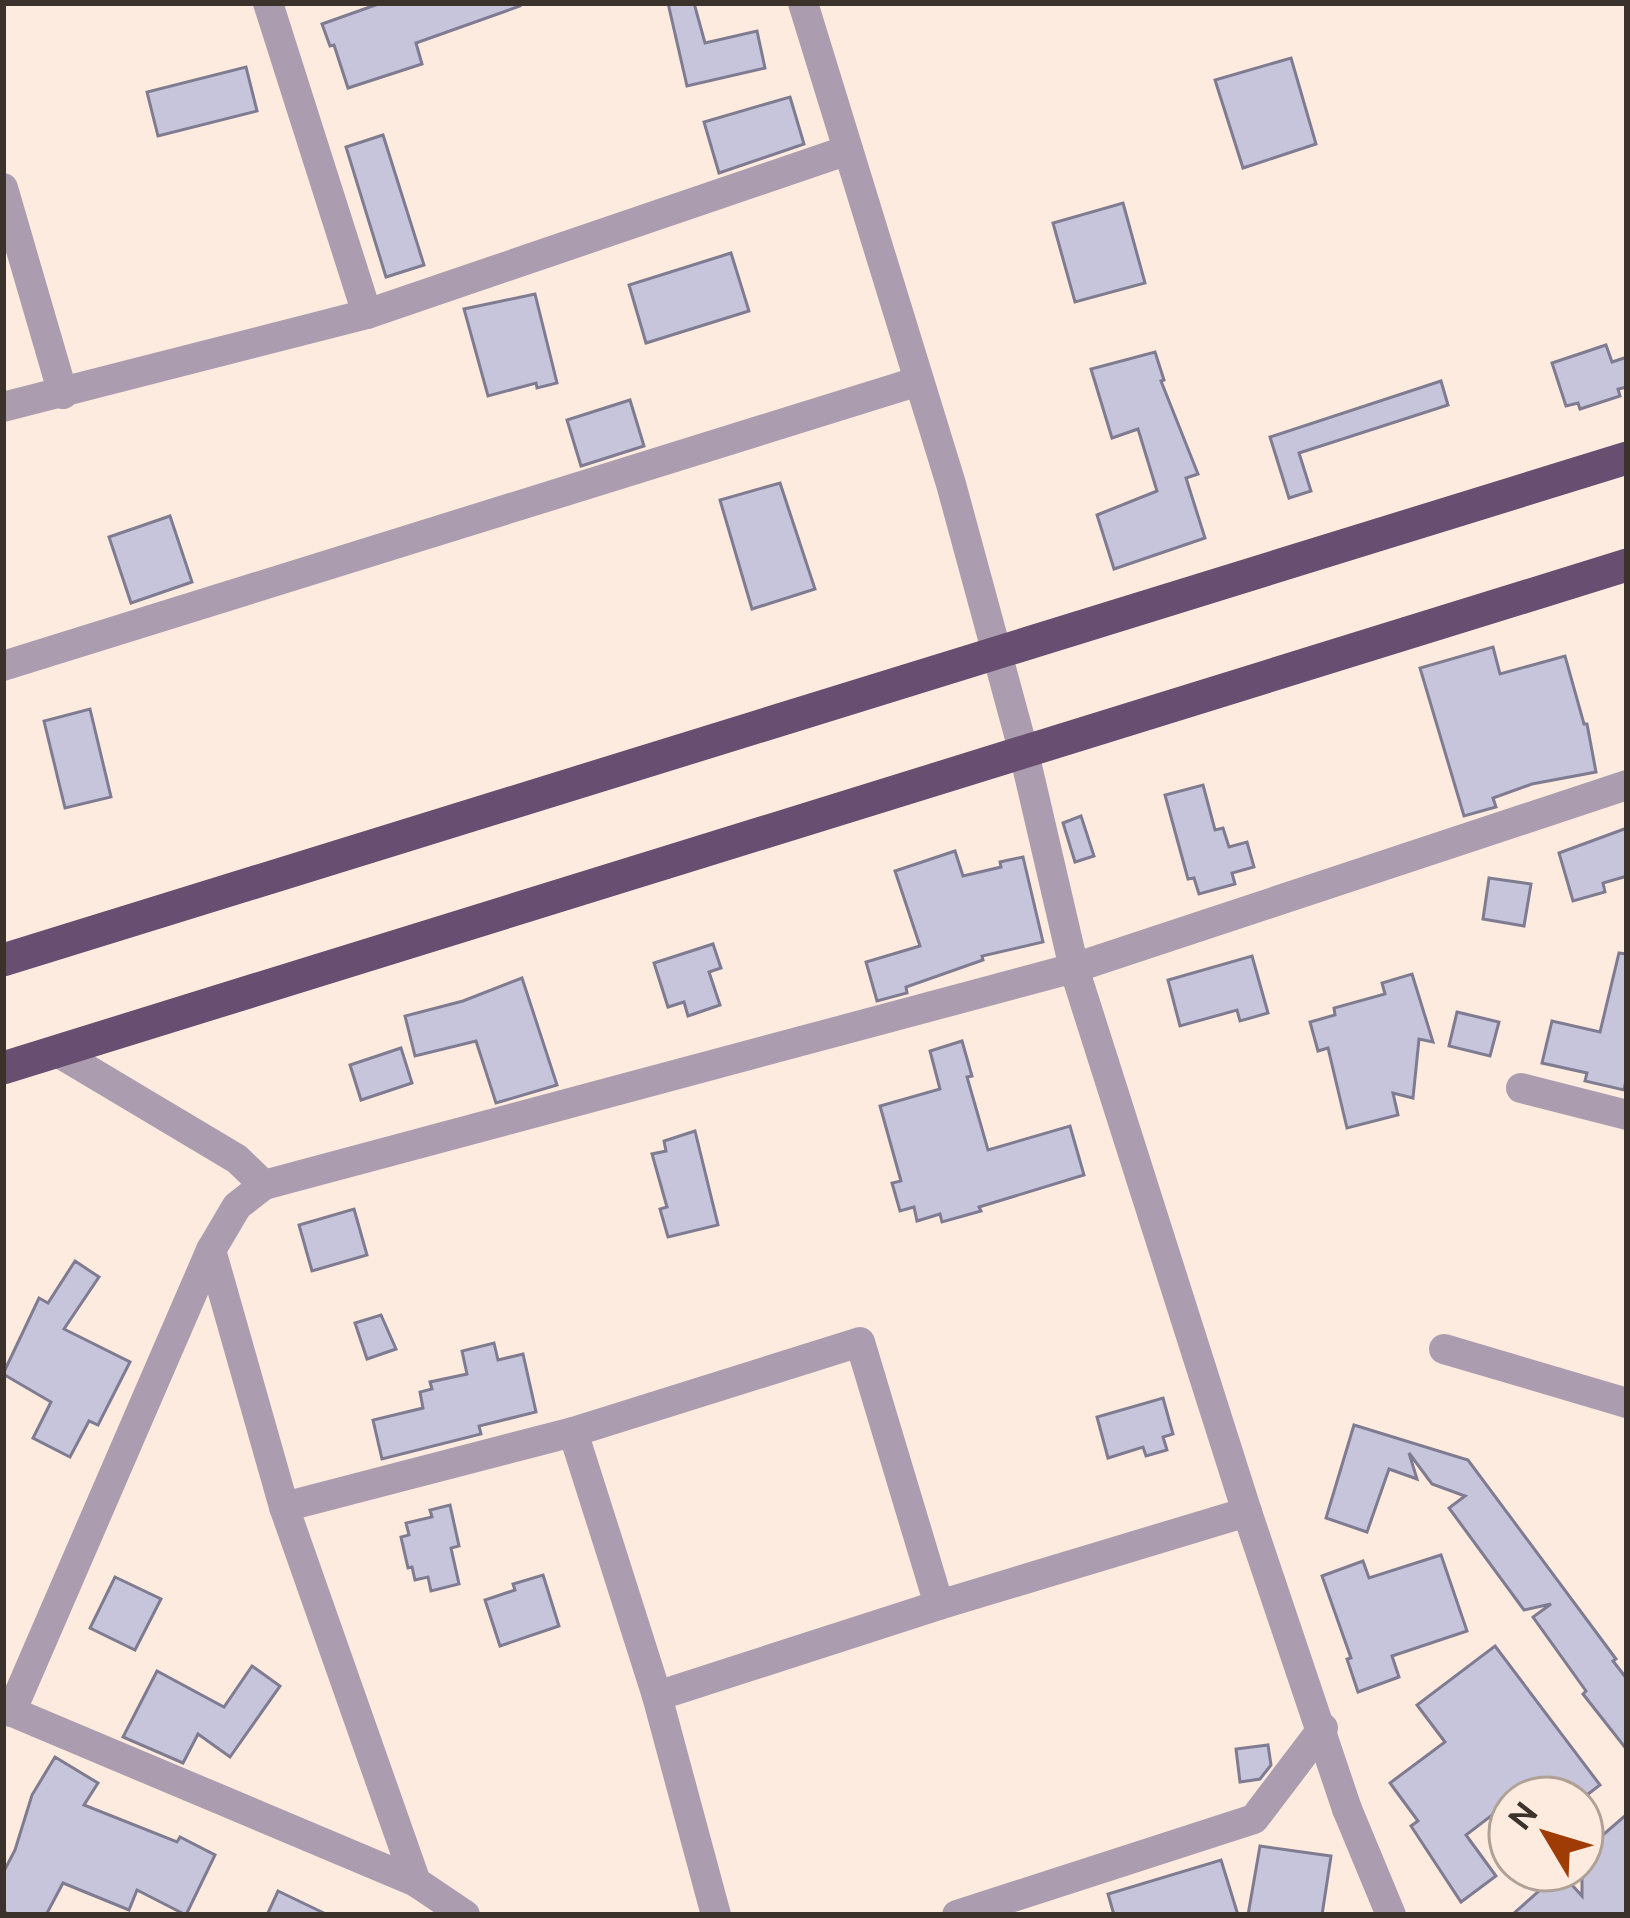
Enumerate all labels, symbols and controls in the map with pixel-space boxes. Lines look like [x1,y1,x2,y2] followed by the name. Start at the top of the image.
[1486,1774,1606,1894] north arrow
[1500,1794,1544,1836] text: N

